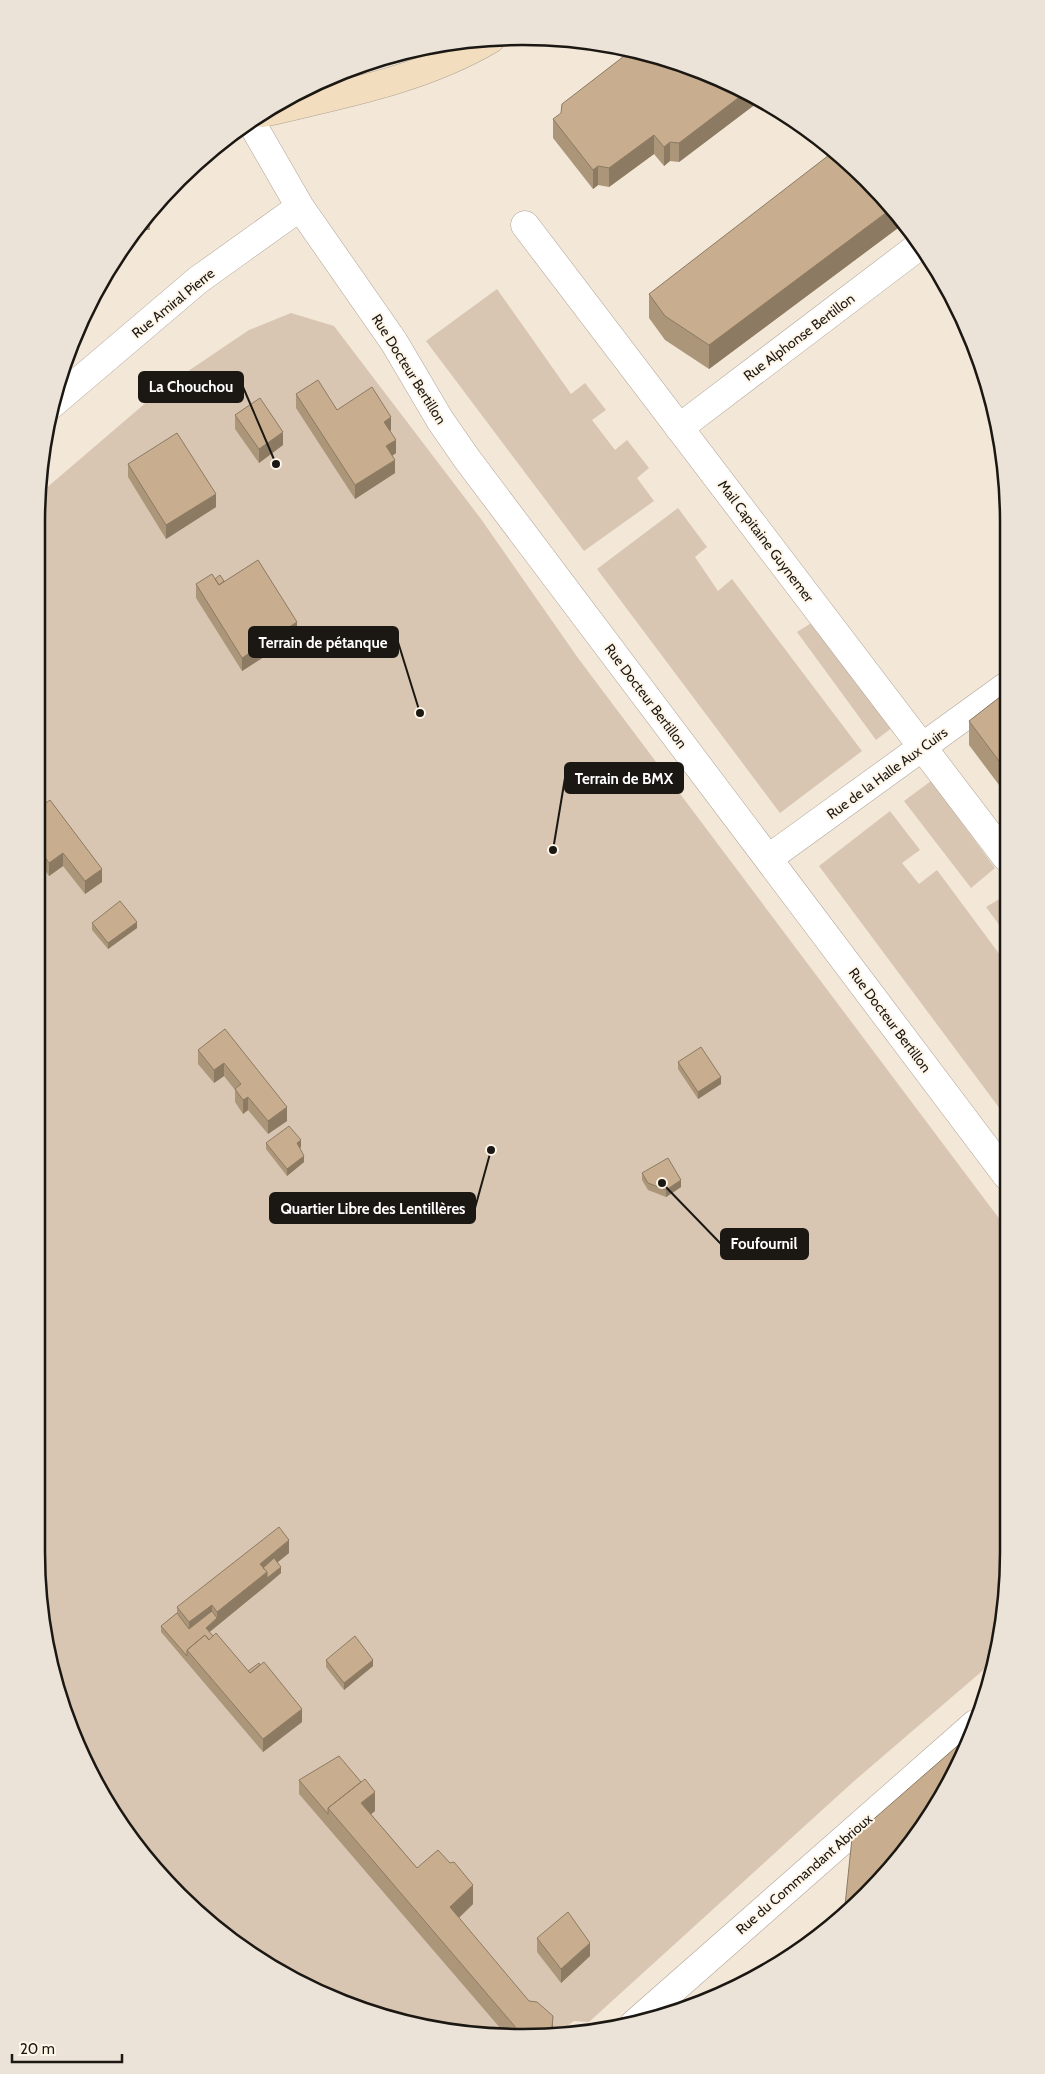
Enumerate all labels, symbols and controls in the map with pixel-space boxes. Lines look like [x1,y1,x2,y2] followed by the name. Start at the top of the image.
[128,264,218,342] street label: Rue Amiral Pierre
[740,289,858,385] street label: Rue Alphonse Bertillon
[368,311,450,428] street label: Rue Docteur Bertillon
[139,372,243,402] callout: La Chouchou
[149,378,233,396] text: La Chouchou
[714,476,818,606] street label: Mail Capitaine Guynemer
[249,627,398,657] callout: Terrain de pétanque
[259,634,388,652] text: Terrain de pétanque
[601,640,691,752] street label: Rue Docteur Bertillon
[823,723,951,823] street label: Rue de la Halle Aux Cuirs
[565,763,683,793] callout: Terrain de BMX
[575,770,674,788] text: Terrain de BMX
[845,964,935,1076] street label: Rue Docteur Bertillon
[270,1193,475,1223] callout: Quartier Libre des Lentillères
[281,1200,465,1218] text: Quartier Libre des Lentillères
[721,1229,808,1259] callout: Foufournil
[731,1235,797,1253] text: Foufournil
[732,1810,876,1938] street label: Rue du Commandant Abrioux
[12,2032,122,2064] scale bar
[20,2040,55,2058] text: 20 m

